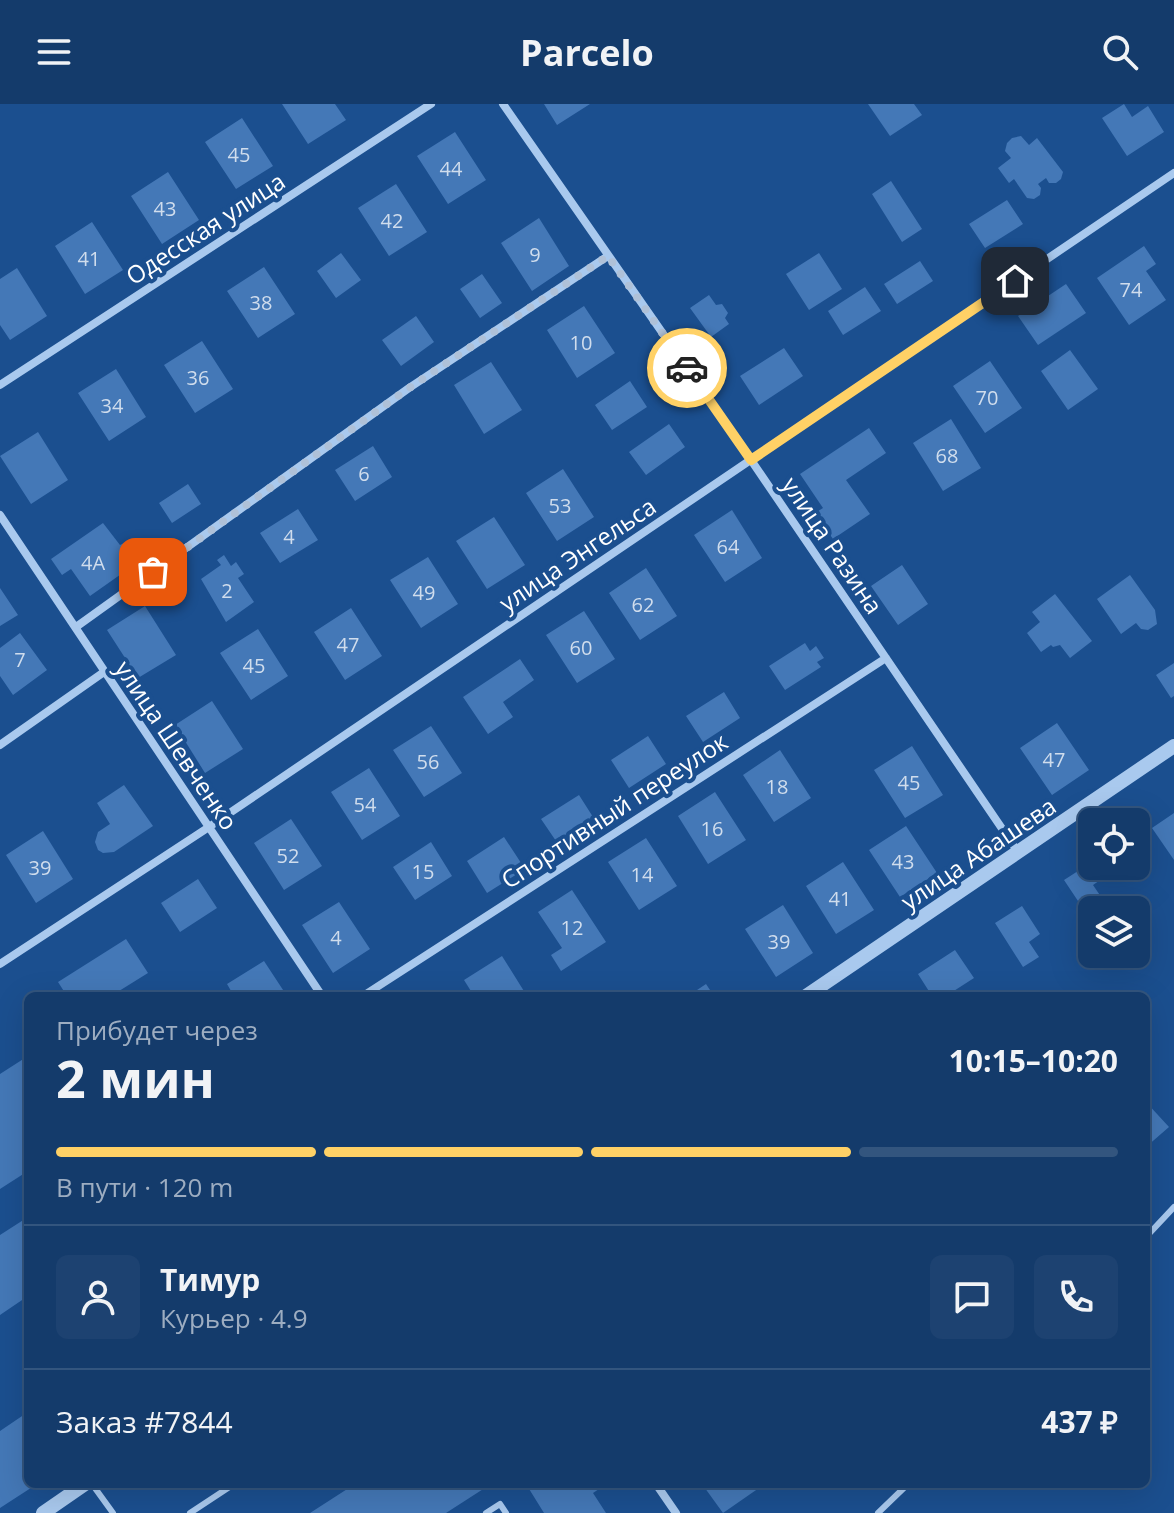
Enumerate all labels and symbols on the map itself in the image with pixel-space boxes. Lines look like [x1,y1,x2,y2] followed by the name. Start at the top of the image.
[228,141,250,168] house number: 45
[440,155,463,182] house number: 44
[119,164,291,292] street label: Одесская улица
[154,195,176,222] house number: 43
[381,207,403,234] house number: 42
[529,241,541,268] house number: 9
[78,245,100,272] house number: 41
[981,247,1049,315] pin
[1120,276,1143,303] house number: 74
[250,289,272,316] house number: 38
[647,328,727,408] courier
[570,329,592,356] house number: 10
[187,364,209,391] house number: 36
[976,384,998,411] house number: 70
[101,392,124,419] house number: 34
[936,442,958,469] house number: 68
[358,460,370,487] house number: 6
[775,470,891,620] street label: улица Разина
[492,489,662,619] street label: улица Энгельса
[549,492,571,519] house number: 53
[283,523,295,550] house number: 4
[717,533,740,560] house number: 64
[119,538,187,606] pin
[81,549,105,576] house number: 4А
[221,577,233,604] house number: 2
[413,579,435,606] house number: 49
[632,591,654,618] house number: 62
[337,631,359,658] house number: 47
[570,634,592,661] house number: 60
[14,646,26,673] house number: 7
[243,652,265,679] house number: 45
[108,654,246,836] street label: улица Шевченко
[494,724,734,896] street label: Спортивный переулок
[1043,746,1065,773] house number: 47
[417,748,439,775] house number: 56
[898,769,920,796] house number: 45
[766,773,788,800] house number: 18
[894,789,1062,917] street label: улица Абашева
[354,791,377,818] house number: 54
[701,815,723,842] house number: 16
[277,842,299,869] house number: 52
[892,848,914,875] house number: 43
[29,854,51,881] house number: 39
[412,858,434,885] house number: 15
[631,861,654,888] house number: 14
[829,885,851,912] house number: 41
[561,914,583,941] house number: 12
[330,924,342,951] house number: 4
[768,928,790,955] house number: 39

